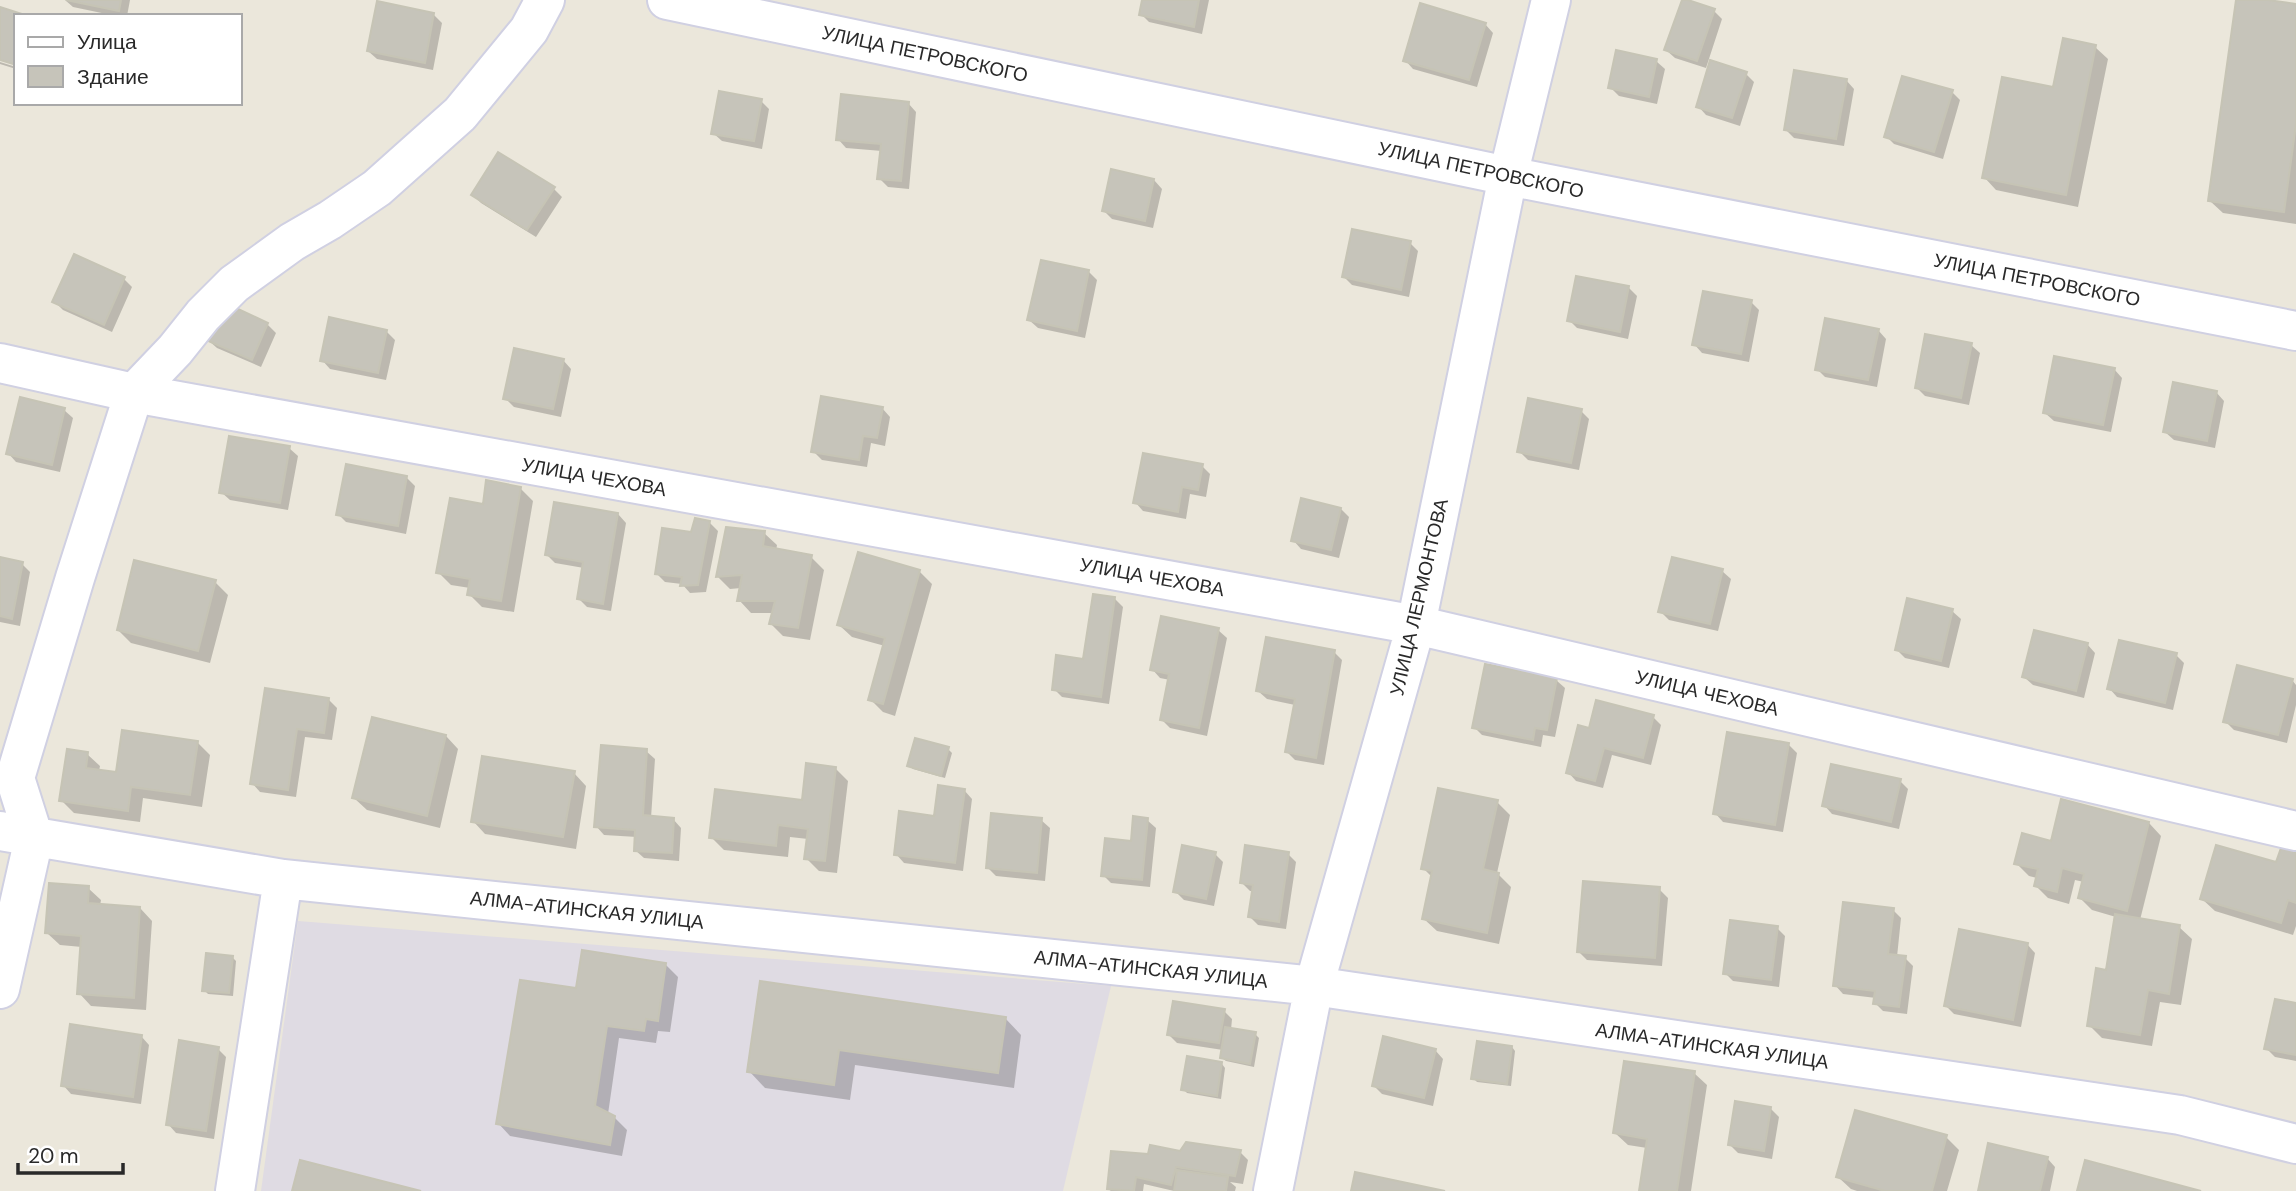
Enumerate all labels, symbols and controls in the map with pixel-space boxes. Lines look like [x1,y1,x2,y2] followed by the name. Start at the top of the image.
[14,14,242,105] legend
[820,20,1030,88] street label: УЛИЦА ПЕТРОВСКОГО
[77,28,137,56] text: Улица
[77,63,149,91] text: Здание
[1376,136,1586,204] street label: УЛИЦА ПЕТРОВСКОГО
[1932,248,2142,312] street label: УЛИЦА ПЕТРОВСКОГО
[520,452,668,502] street label: УЛИЦА ЧЕХОВА
[1384,496,1454,698] street label: УЛИЦА ЛЕРМОНТОВА
[1078,552,1226,602] street label: УЛИЦА ЧЕХОВА
[1633,664,1781,722] street label: УЛИЦА ЧЕХОВА
[469,885,706,935] street label: АЛМА-АТИНСКАЯ УЛИЦА
[1033,944,1270,994] street label: АЛМА-АТИНСКАЯ УЛИЦА
[1594,1017,1830,1075] street label: АЛМА-АТИНСКАЯ УЛИЦА
[18,1132,122,1176] scale bar
[28,1142,79,1170] text: 20 m

